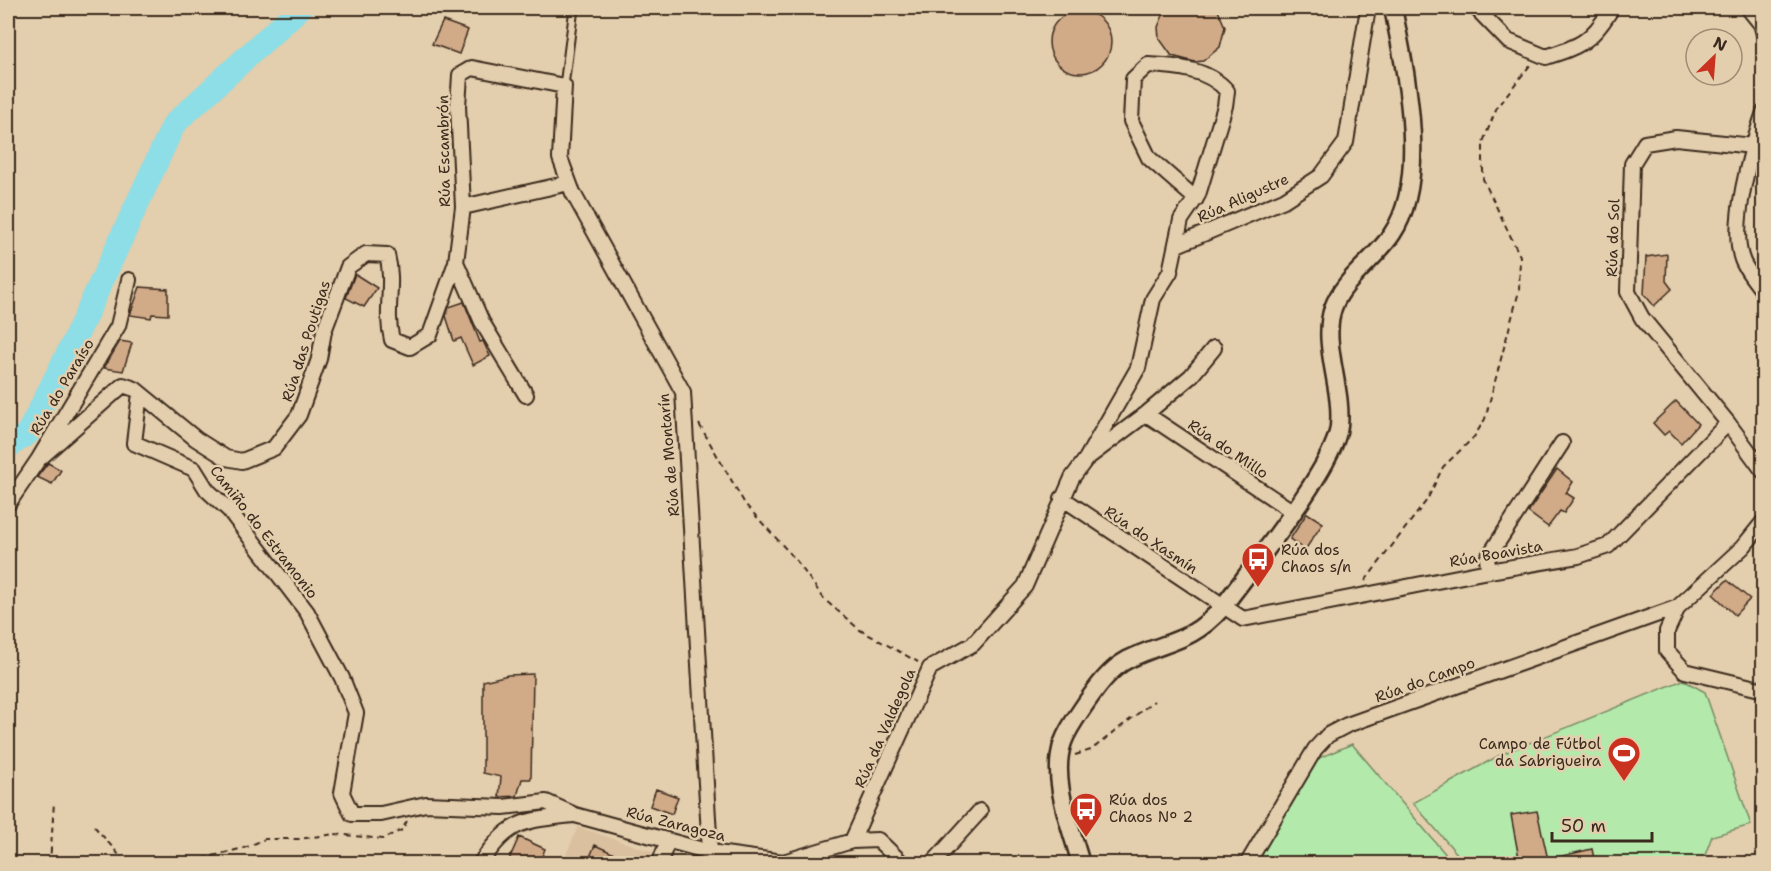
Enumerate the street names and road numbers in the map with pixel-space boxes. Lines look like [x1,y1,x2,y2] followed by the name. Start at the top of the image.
[433,95,455,207] street label: Rúa Escambrón
[1194,169,1292,227] street label: Rúa Aligustre
[1602,198,1624,277] street label: Rúa do Sol
[277,278,335,404] street label: Rúa das Poutigas
[25,335,99,439] street label: Rúa do Paraíso
[654,393,684,517] street label: Rúa de Montarín
[1184,415,1272,483] street label: Rúa do Millo
[206,461,322,603] street label: Camiño do Estramonio
[1100,501,1202,579] street label: Rúa do Xasmín
[1448,536,1545,572] street label: Rúa Boavista
[1372,653,1478,707] street label: Rúa do Campo
[850,664,921,791] street label: Rúa da Valdegola
[624,802,728,846] street label: Rúa Zaragoza

